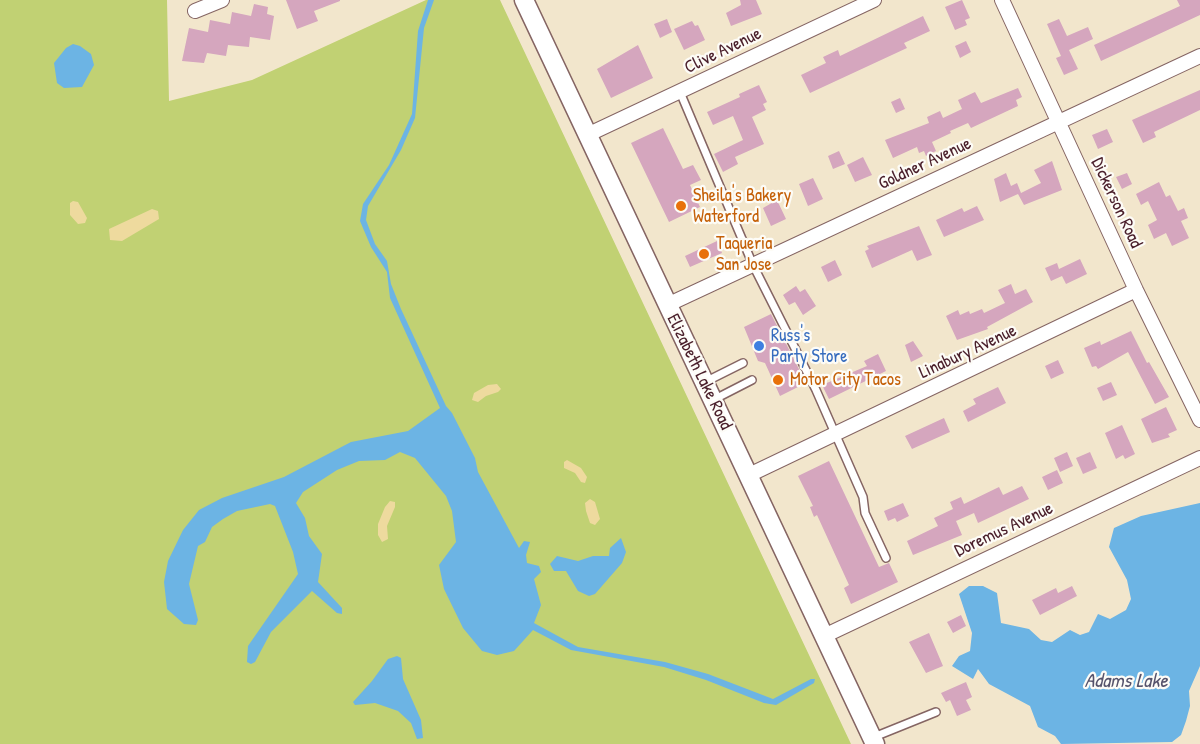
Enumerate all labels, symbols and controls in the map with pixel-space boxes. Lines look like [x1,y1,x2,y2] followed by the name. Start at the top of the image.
[681,23,765,79] street label: Clive Avenue
[875,133,975,195] street label: Goldner Avenue
[1086,154,1146,252] street label: Dickerson Road
[693,185,791,228] place label: Sheila's Bakery Waterford
[674,199,688,213] marker: Sheila's Bakery Waterford
[716,233,772,276] place label: Taqueria San Jose
[697,247,711,261] marker: Taqueria San Jose
[662,311,736,433] street label: Elizabeth Lake Road
[916,320,1020,384] street label: Linabury Avenue
[771,325,847,368] place label: Russ's Party Store
[752,339,766,353] marker: Russ's Party Store
[790,369,901,391] place label: Motor City Tacos
[771,373,785,387] marker: Motor City Tacos
[951,498,1057,562] street label: Doremus Avenue
[1085,670,1167,694] water label: Adams Lake

